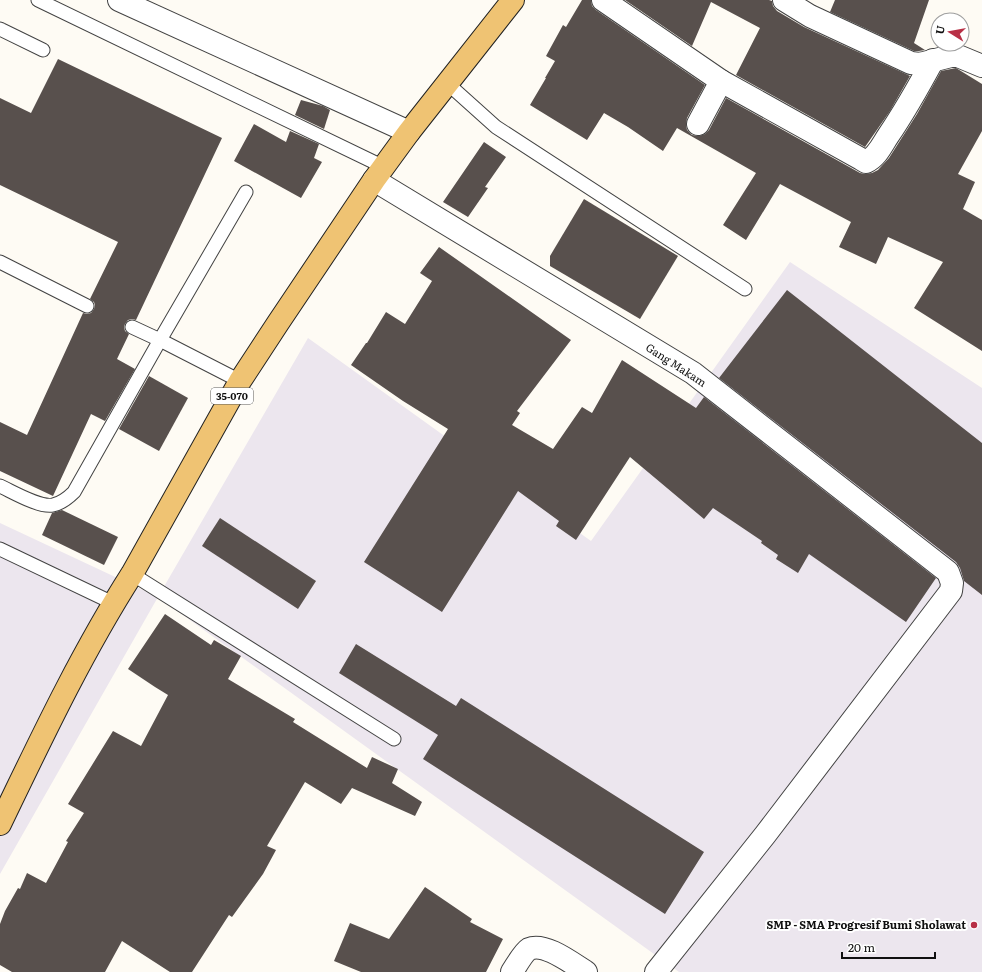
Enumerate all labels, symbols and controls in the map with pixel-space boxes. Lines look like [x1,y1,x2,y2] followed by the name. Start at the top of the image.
[930,12,970,52] north arrow
[931,24,948,36] text: U
[643,338,710,390] street label: Gang Makam
[211,388,253,404] road number: 35-070
[766,916,966,932] place label: SMP - SMA Progresif Bumi Sholawat
[969,920,979,930] marker: SMP - SMA Progresif Bumi Sholawat
[842,934,935,960] scale bar
[848,938,875,956] text: 20 m

